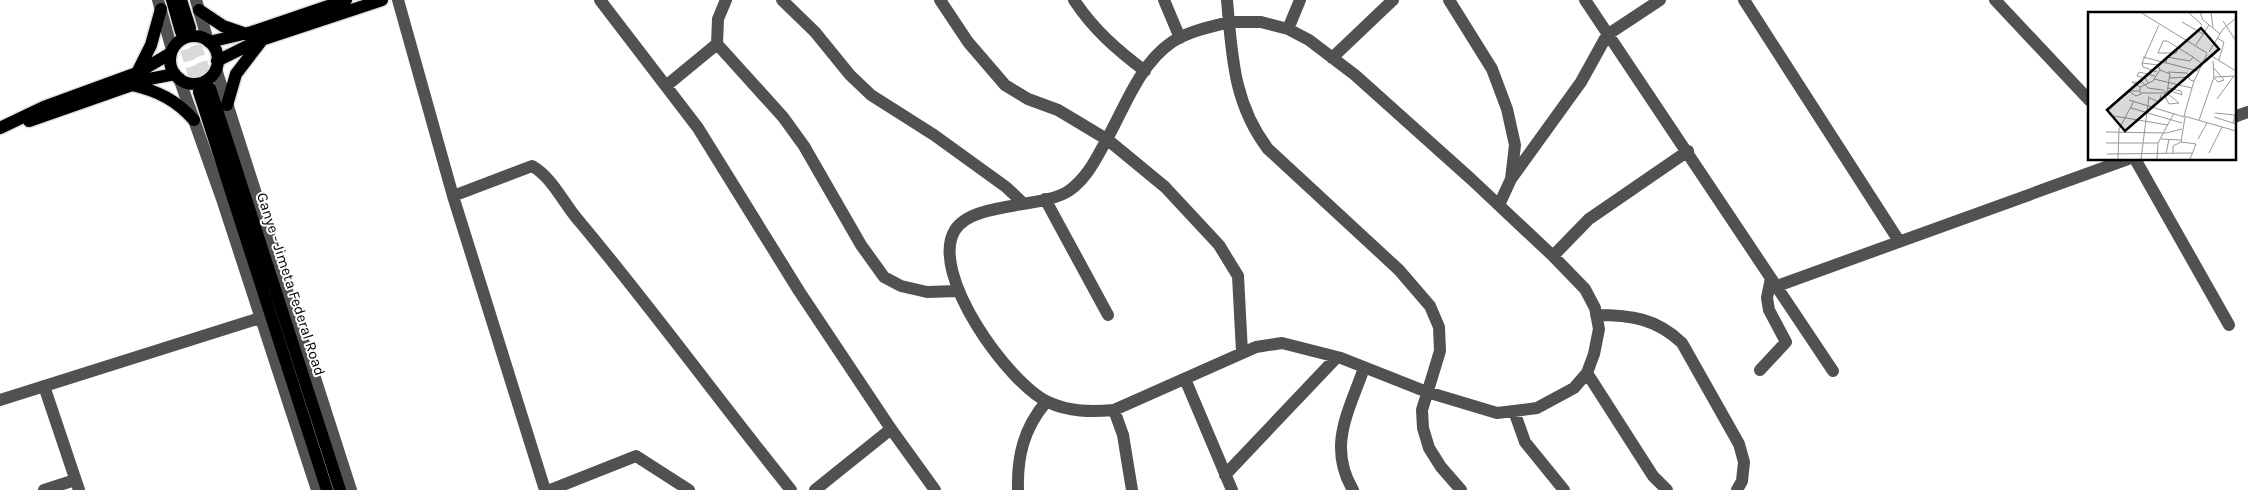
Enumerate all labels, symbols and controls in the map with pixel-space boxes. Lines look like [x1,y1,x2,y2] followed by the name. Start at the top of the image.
[2088,12,2236,160] inset map
[253,190,329,378] street label: Ganye - Jimeta Federal Road

